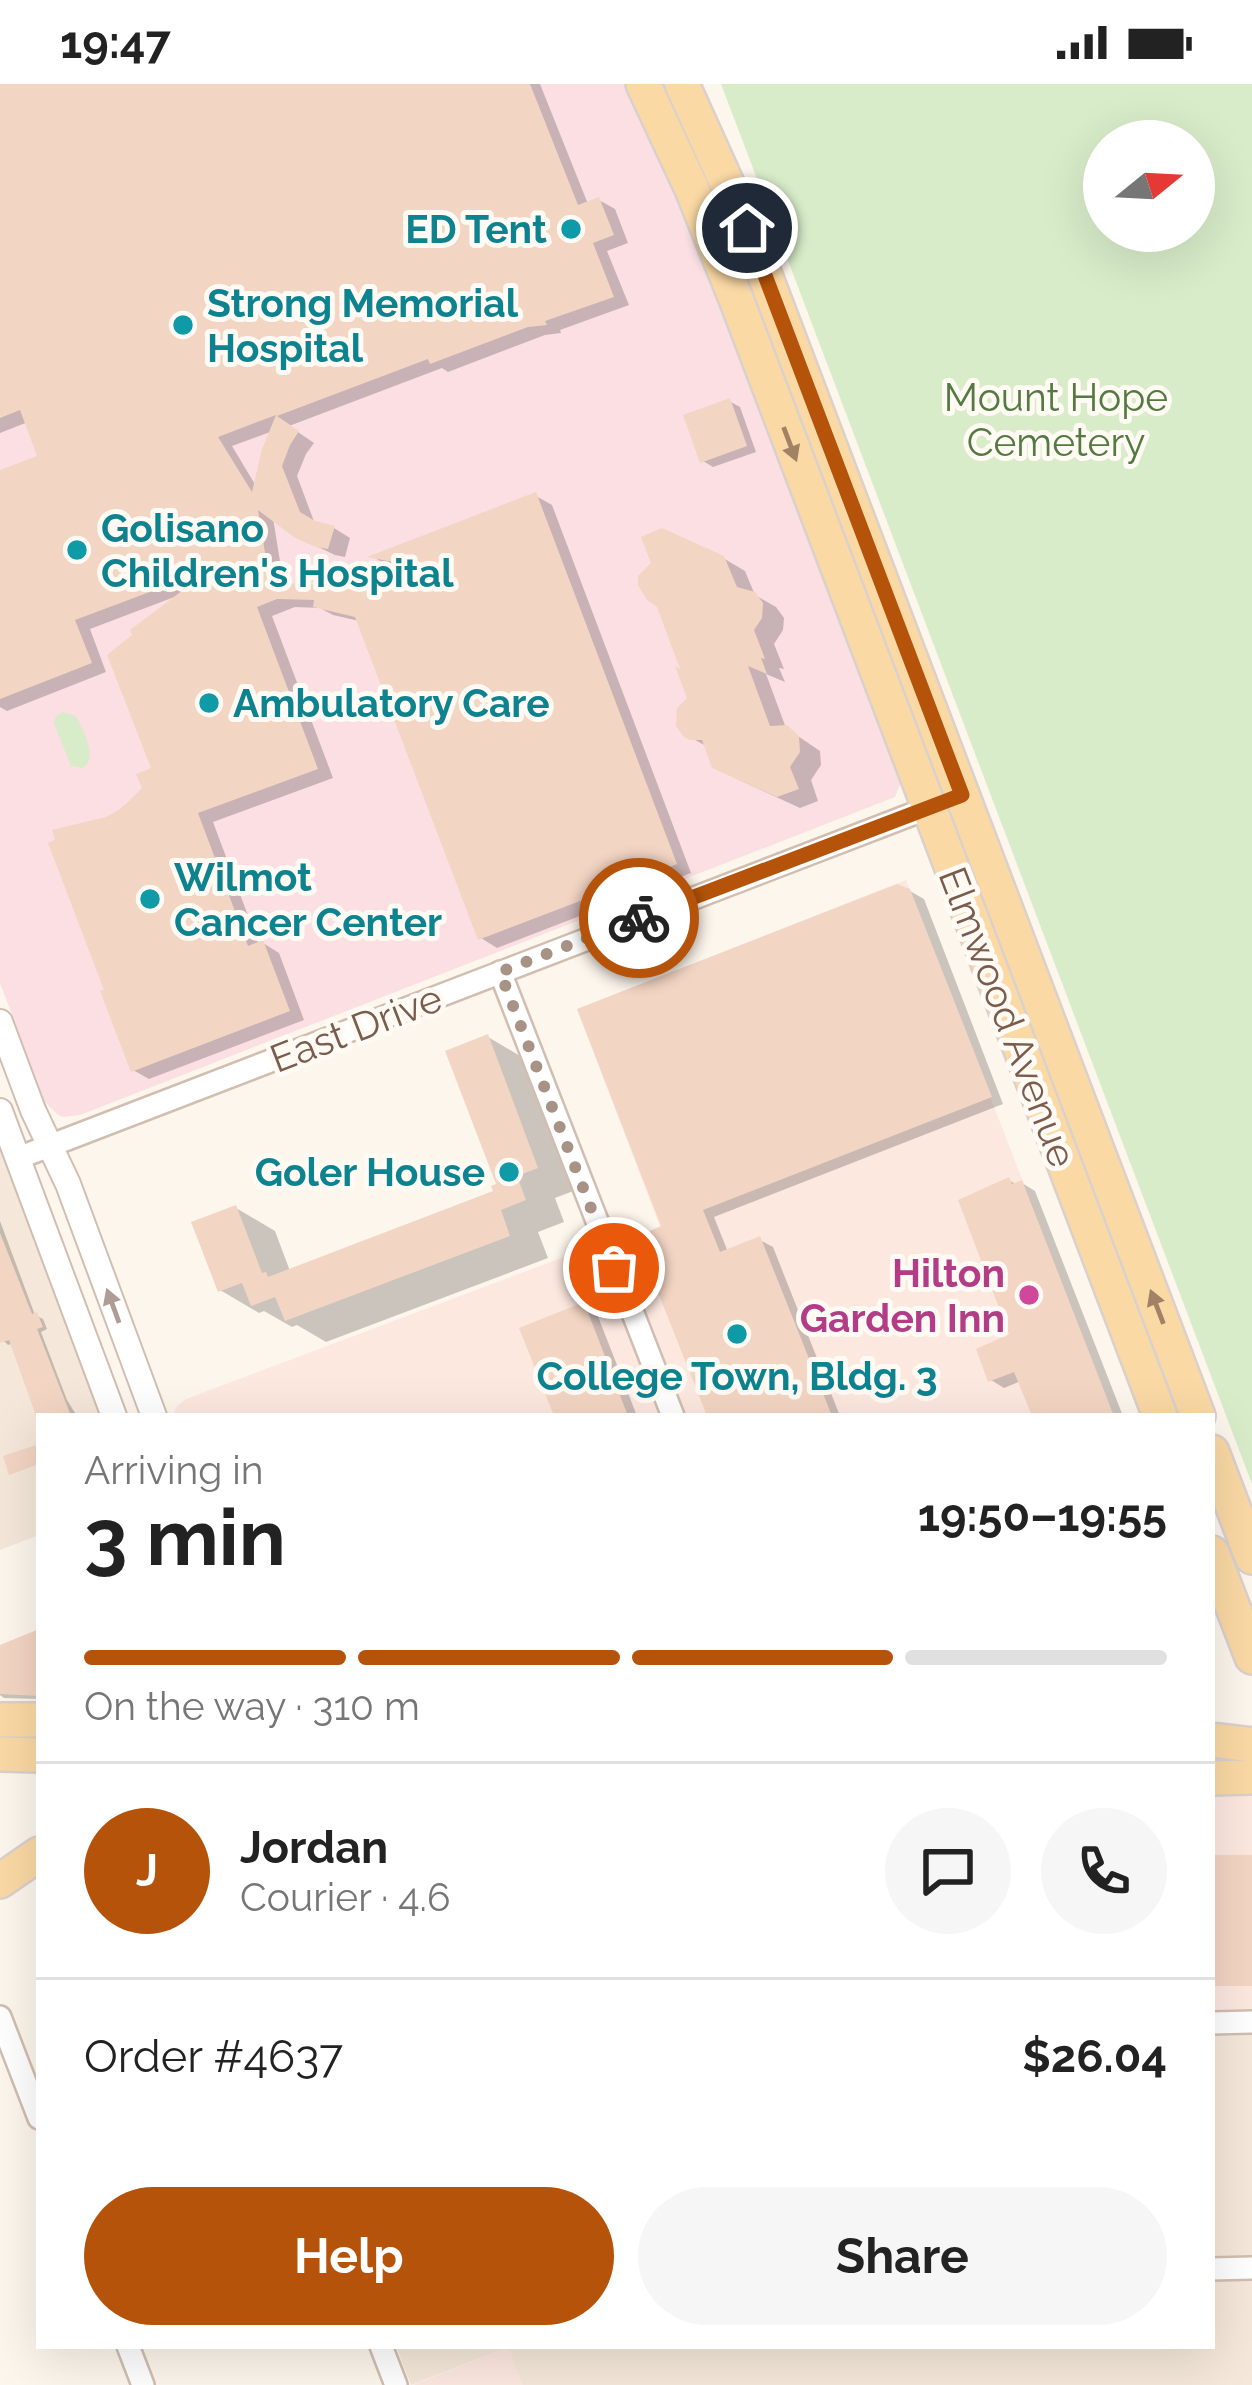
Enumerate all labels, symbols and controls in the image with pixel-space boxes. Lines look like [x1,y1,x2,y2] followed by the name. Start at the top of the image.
[60,16,171,69] text: 19:47
[1083,120,1215,252] north arrow
[1083,120,1215,252] map controls
[696,177,798,279] pin
[714,195,780,261] icon: home
[405,206,547,252] place label: ED Tent
[558,216,584,242] marker: ED Tent
[207,280,519,371] place label: Strong Memorial Hospital
[170,312,196,338] marker: Strong Memorial Hospital
[944,374,1168,465] park label: Mount Hope Cemetery
[782,426,801,462] one-way arrow
[101,505,454,596] place label: Golisano Children's Hospital
[64,537,90,563] marker: Golisano Children's Hospital
[233,680,550,726] place label: Ambulatory Care
[196,690,222,716] marker: Ambulatory Care
[174,854,442,945] place label: Wilmot Cancer Center
[579,858,699,978] courier
[930,861,1086,1173] street label: Elmwood Avenue
[606,885,672,951] icon: bike
[137,886,163,912] marker: Wilmot Cancer Center
[264,974,448,1082] street label: East Drive
[255,1149,485,1195] place label: Goler House
[496,1159,522,1185] marker: Goler House
[563,1217,665,1319] pin
[581,1235,647,1301] icon: bag
[800,1250,1005,1341] place label: Hilton Garden Inn
[1016,1282,1042,1308] marker: Hilton Garden Inn
[103,1288,122,1324] one-way arrow
[1146,1288,1165,1324] one-way arrow
[724,1321,750,1347] marker: College Town, Bldg. 3
[536,1353,938,1399] place label: College Town, Bldg. 3
[84,1447,264,1493] text: Arriving in
[918,1489,1167,1542] text: 19:50–19:55
[84,1492,286,1583] text: 3 min
[84,1683,420,1729] text: On the way · 310 m
[885,1808,1011,1934] button: chat
[1041,1808,1167,1934] button: phone
[240,1821,388,1874] text: Jordan
[136,1844,158,1897] text: J
[240,1874,450,1920] text: Courier · 4.6
[84,2030,343,2083] text: Order #4637
[1022,2030,1167,2083] text: $26.04
[84,2187,614,2325] button: Help
[638,2187,1167,2325] button: Share

